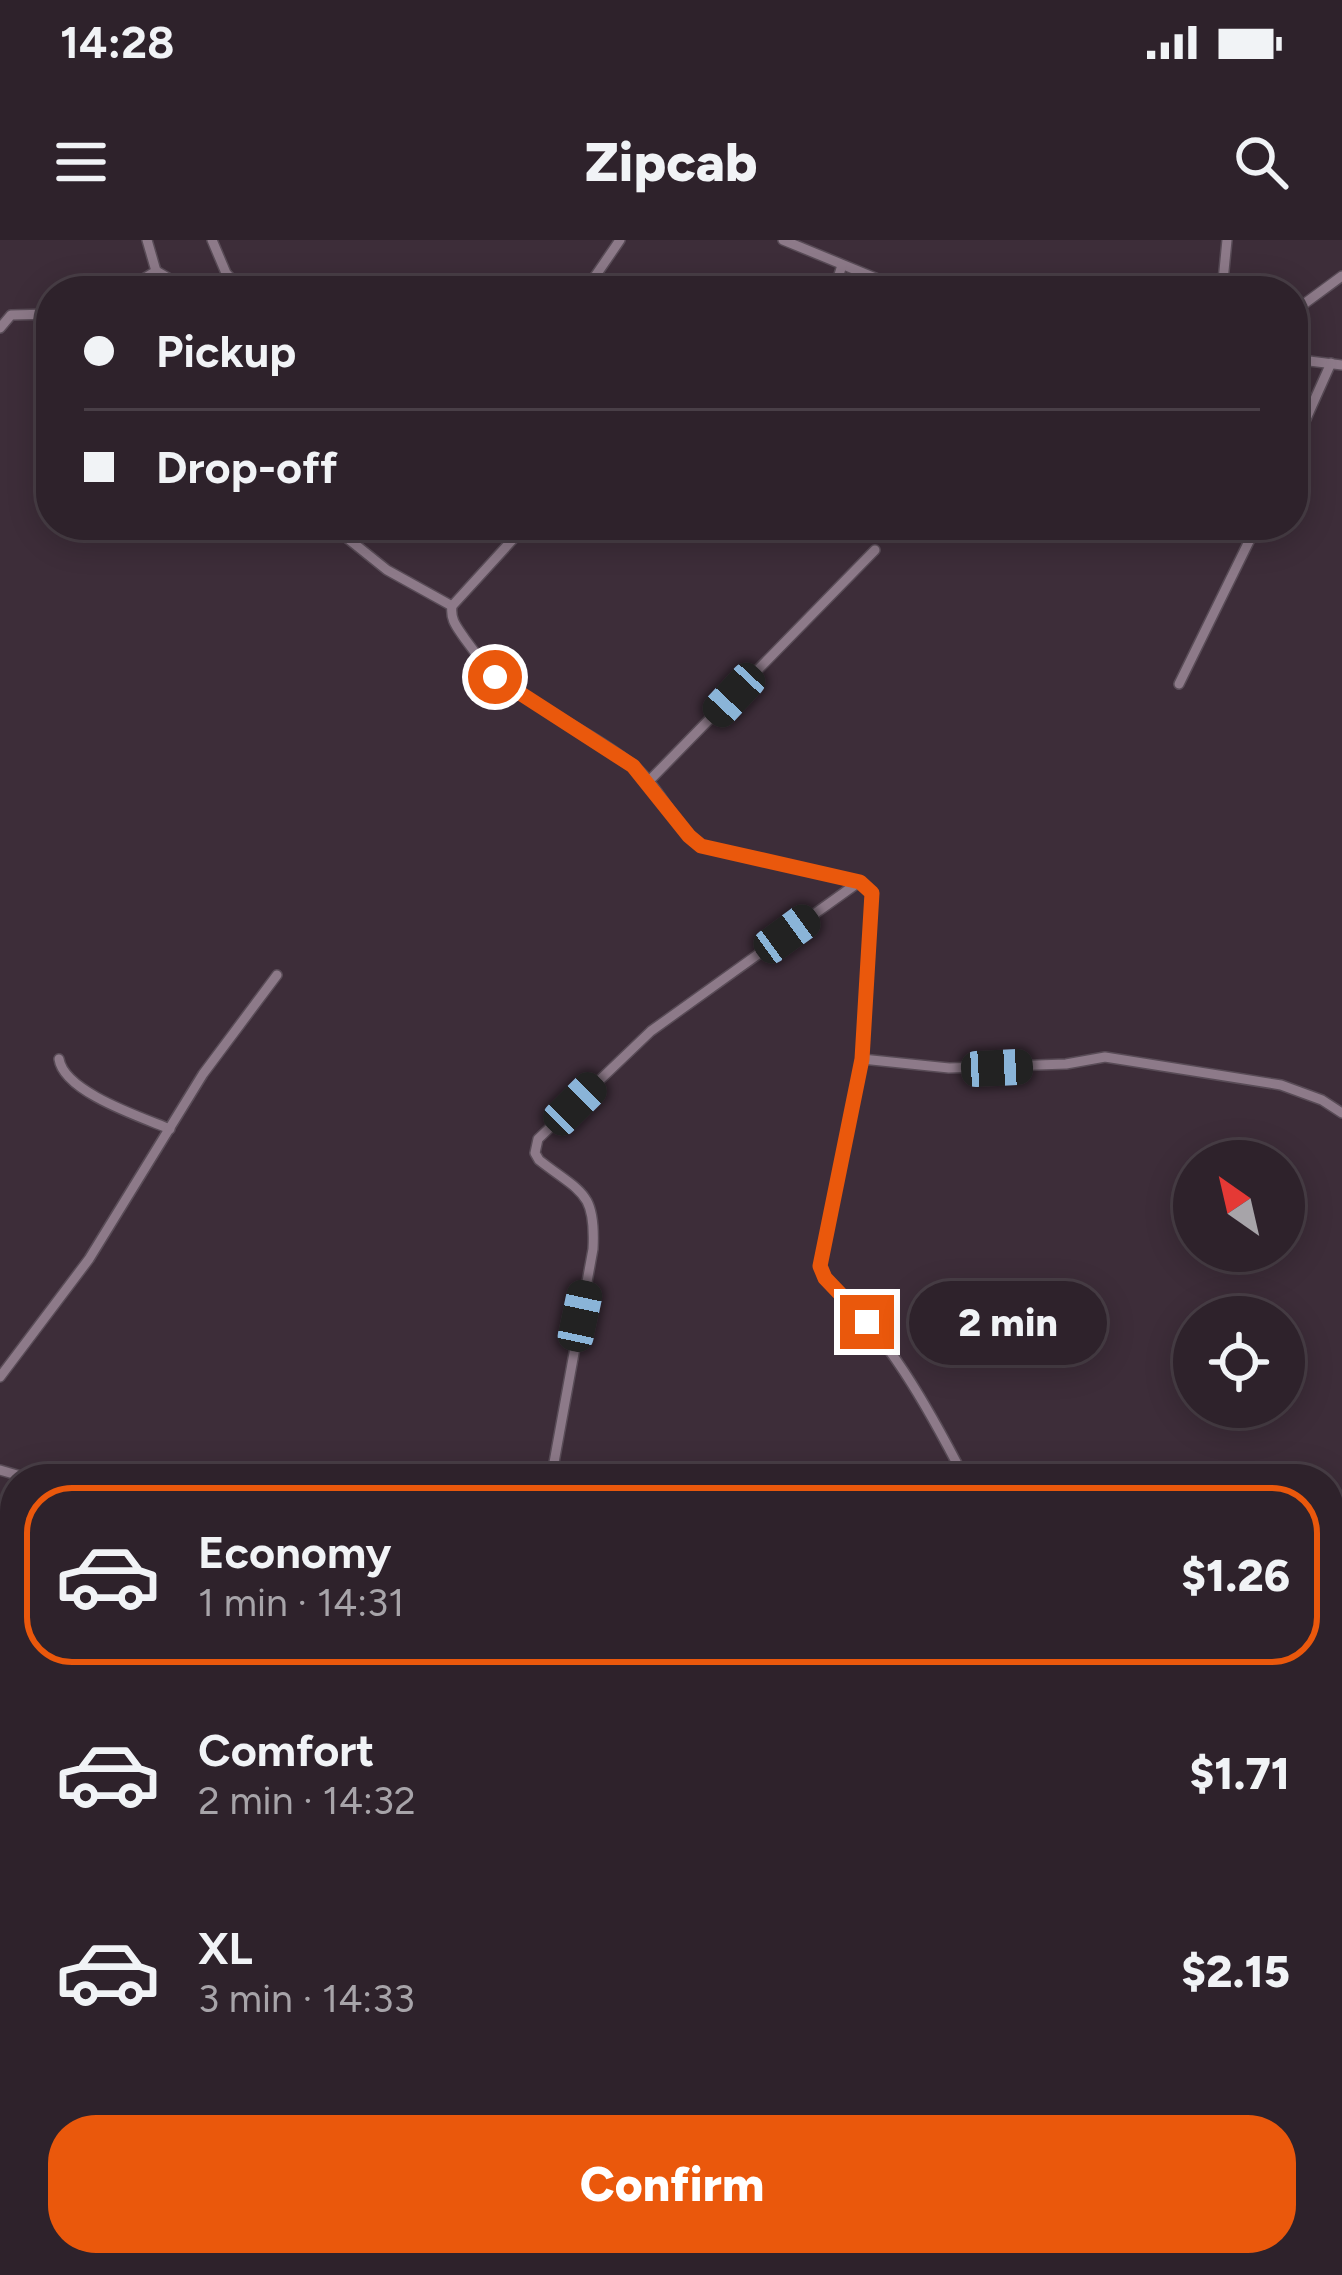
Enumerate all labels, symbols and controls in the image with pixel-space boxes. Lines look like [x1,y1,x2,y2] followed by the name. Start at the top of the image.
[60,15,175,69] text: 14:28
[48,129,114,195] icon: menu
[1228,129,1294,195] icon: search
[585,130,757,195] text: Zipcab
[156,324,296,378] text: Pickup
[156,440,338,494] text: Drop-off
[468,650,522,704] route start
[696,656,772,734] car
[747,898,827,970] car
[960,1048,1034,1088] car
[537,1066,613,1142] car
[1173,1140,1305,1272] north arrow
[1173,1140,1305,1428] map controls
[555,1277,605,1355] car
[909,1280,1107,1364] callout: 2 min
[840,1295,894,1349] route end
[1173,1296,1305,1428] button: locate
[958,1299,1058,1346] text: 2 min
[54,1521,162,1629] icon: car
[198,1525,391,1579] text: Economy
[1181,1548,1290,1602] text: $1.26
[198,1579,404,1626] text: 1 min · 14:31
[54,1719,162,1827] icon: car
[198,1723,374,1777] text: Comfort
[1190,1746,1290,1800] text: $1.71
[198,1777,416,1824] text: 2 min · 14:32
[54,1917,162,2025] icon: car
[198,1921,253,1975] text: XL
[1181,1944,1290,1998] text: $2.15
[198,1975,415,2022] text: 3 min · 14:33
[48,2115,1296,2253] button: Confirm

